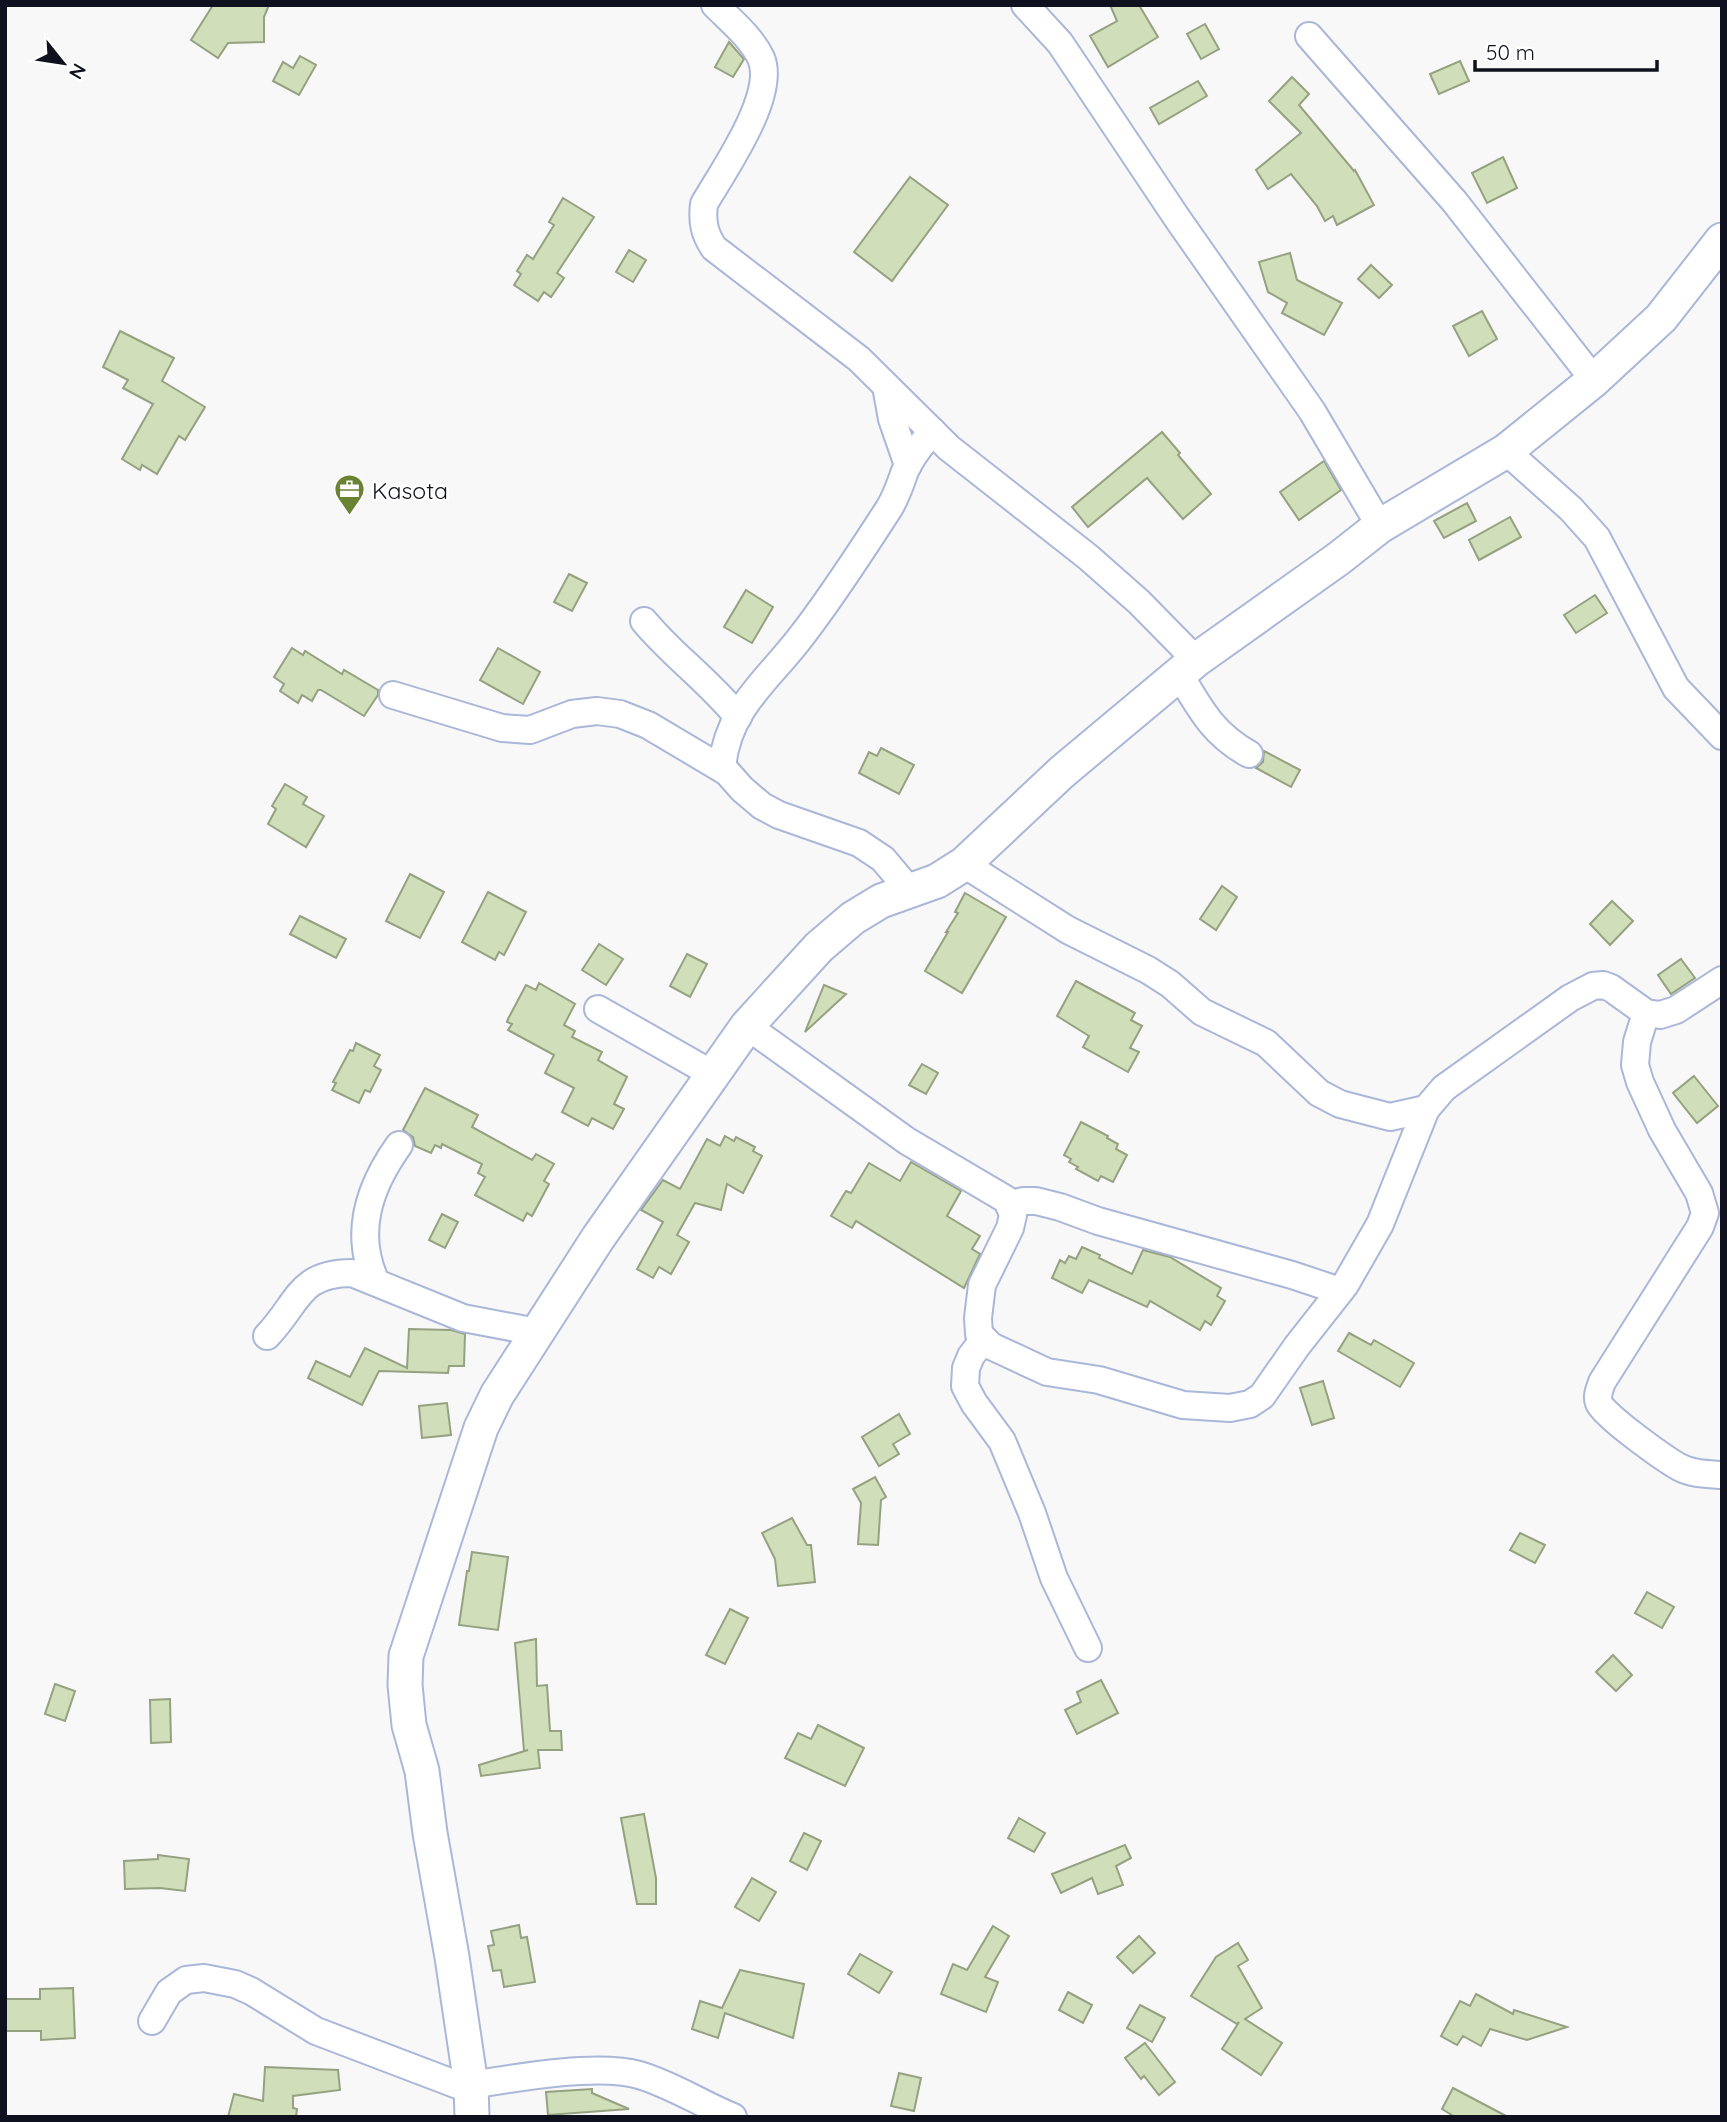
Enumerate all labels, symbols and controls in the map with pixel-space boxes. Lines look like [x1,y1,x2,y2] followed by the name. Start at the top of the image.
[28,28,98,98] north arrow
[1475,28,1657,72] scale bar
[1486,39,1535,65] text: 50 m
[64,59,92,84] text: N
[332,473,366,517] office icon: Kasota
[372,476,448,505] place label: Kasota

